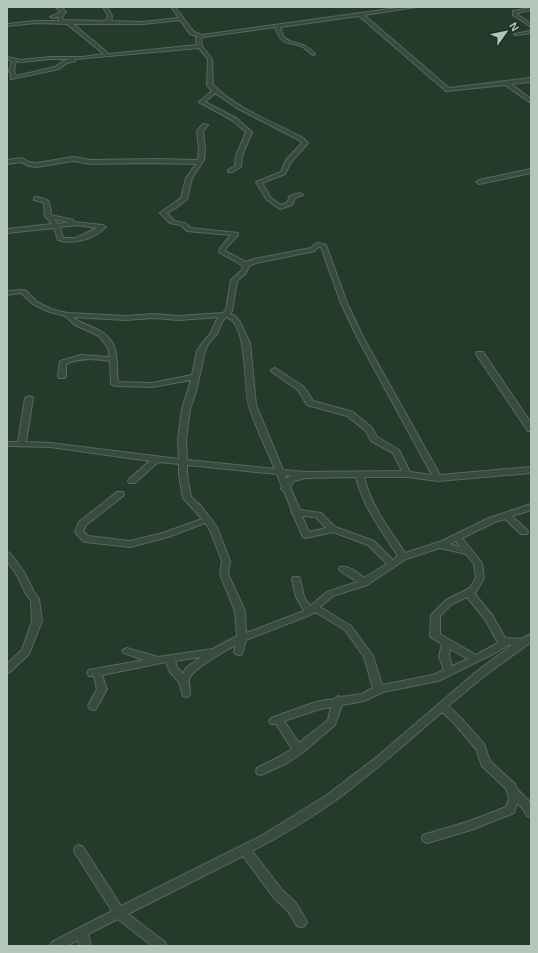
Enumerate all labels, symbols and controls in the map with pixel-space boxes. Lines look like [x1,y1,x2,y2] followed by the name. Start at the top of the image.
[486,12,526,52] north arrow
[507,20,522,33] text: N

